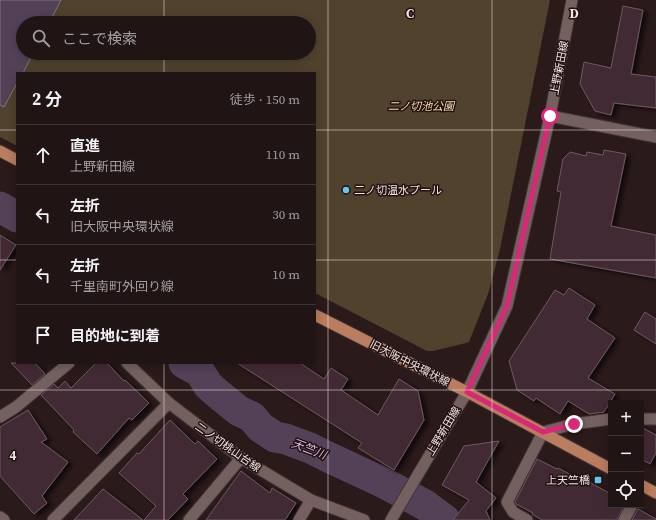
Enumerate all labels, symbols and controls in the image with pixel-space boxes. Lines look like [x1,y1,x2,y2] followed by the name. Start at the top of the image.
[406,5,414,22] text: C
[569,5,579,22] text: D
[16,16,316,60] search box
[30,27,52,49] icon: search
[62,28,137,49] text: ここで検索
[547,40,572,97] street label: 上野新田線
[32,87,62,111] text: 2 分
[230,91,300,108] text: 徒歩 · 150 m
[388,99,456,114] park label: 二ノ切池公園
[541,107,559,125] route start
[70,135,100,156] text: 直進
[32,144,54,166] icon: ahead
[266,146,300,163] text: 110 m
[70,158,135,175] text: 上野新田線
[354,183,442,198] place label: 二ノ切温水プール
[341,185,351,195] marker: 二ノ切温水プール
[70,195,100,216] text: 左折
[32,204,54,226] icon: left
[272,206,300,223] text: 30 m
[70,218,174,235] text: 旧大阪中央環状線
[70,255,100,276] text: 左折
[32,264,54,286] icon: left
[272,266,300,283] text: 10 m
[70,278,174,295] text: 千里南町外回り線
[32,324,54,346] icon: arrive
[70,325,160,346] text: 目的地に到着
[367,337,452,390] street label: 旧大阪中央環状線
[608,400,644,508] map controls
[608,400,644,436] button: +
[423,404,464,459] street label: 上野新田線
[565,415,583,433] route end
[192,419,264,476] street label: 二ノ切桃山台線
[289,435,331,464] water label: 天竺川
[608,436,644,472] button: −
[9,447,17,464] text: 4
[608,472,644,508] button: locate
[546,473,590,488] place label: 上天竺橋
[593,475,603,485] marker: 上天竺橋

